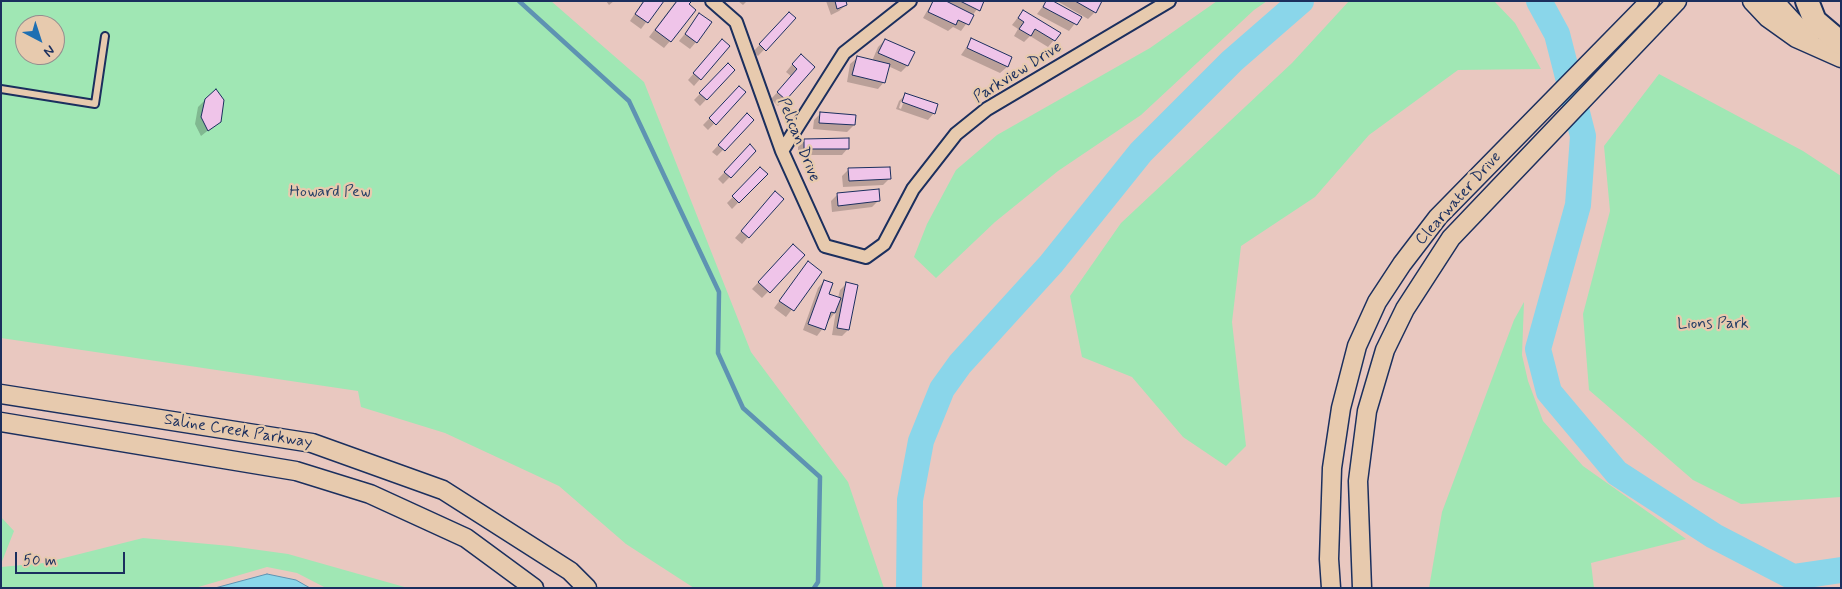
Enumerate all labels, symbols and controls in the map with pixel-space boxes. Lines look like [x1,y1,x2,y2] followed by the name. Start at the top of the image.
[15,15,65,65] north arrow
[970,38,1066,108] street label: Parkview Drive
[40,41,58,61] text: N
[772,95,824,185] street label: Pelican Drive
[1412,148,1506,250] street label: Clearwater Drive
[290,183,370,203] park label: Howard Pew
[1677,315,1749,335] park label: Lions Park
[162,411,314,453] street label: Saline Creek Parkway
[18,542,128,574] scale bar
[23,551,57,571] text: 50 m

